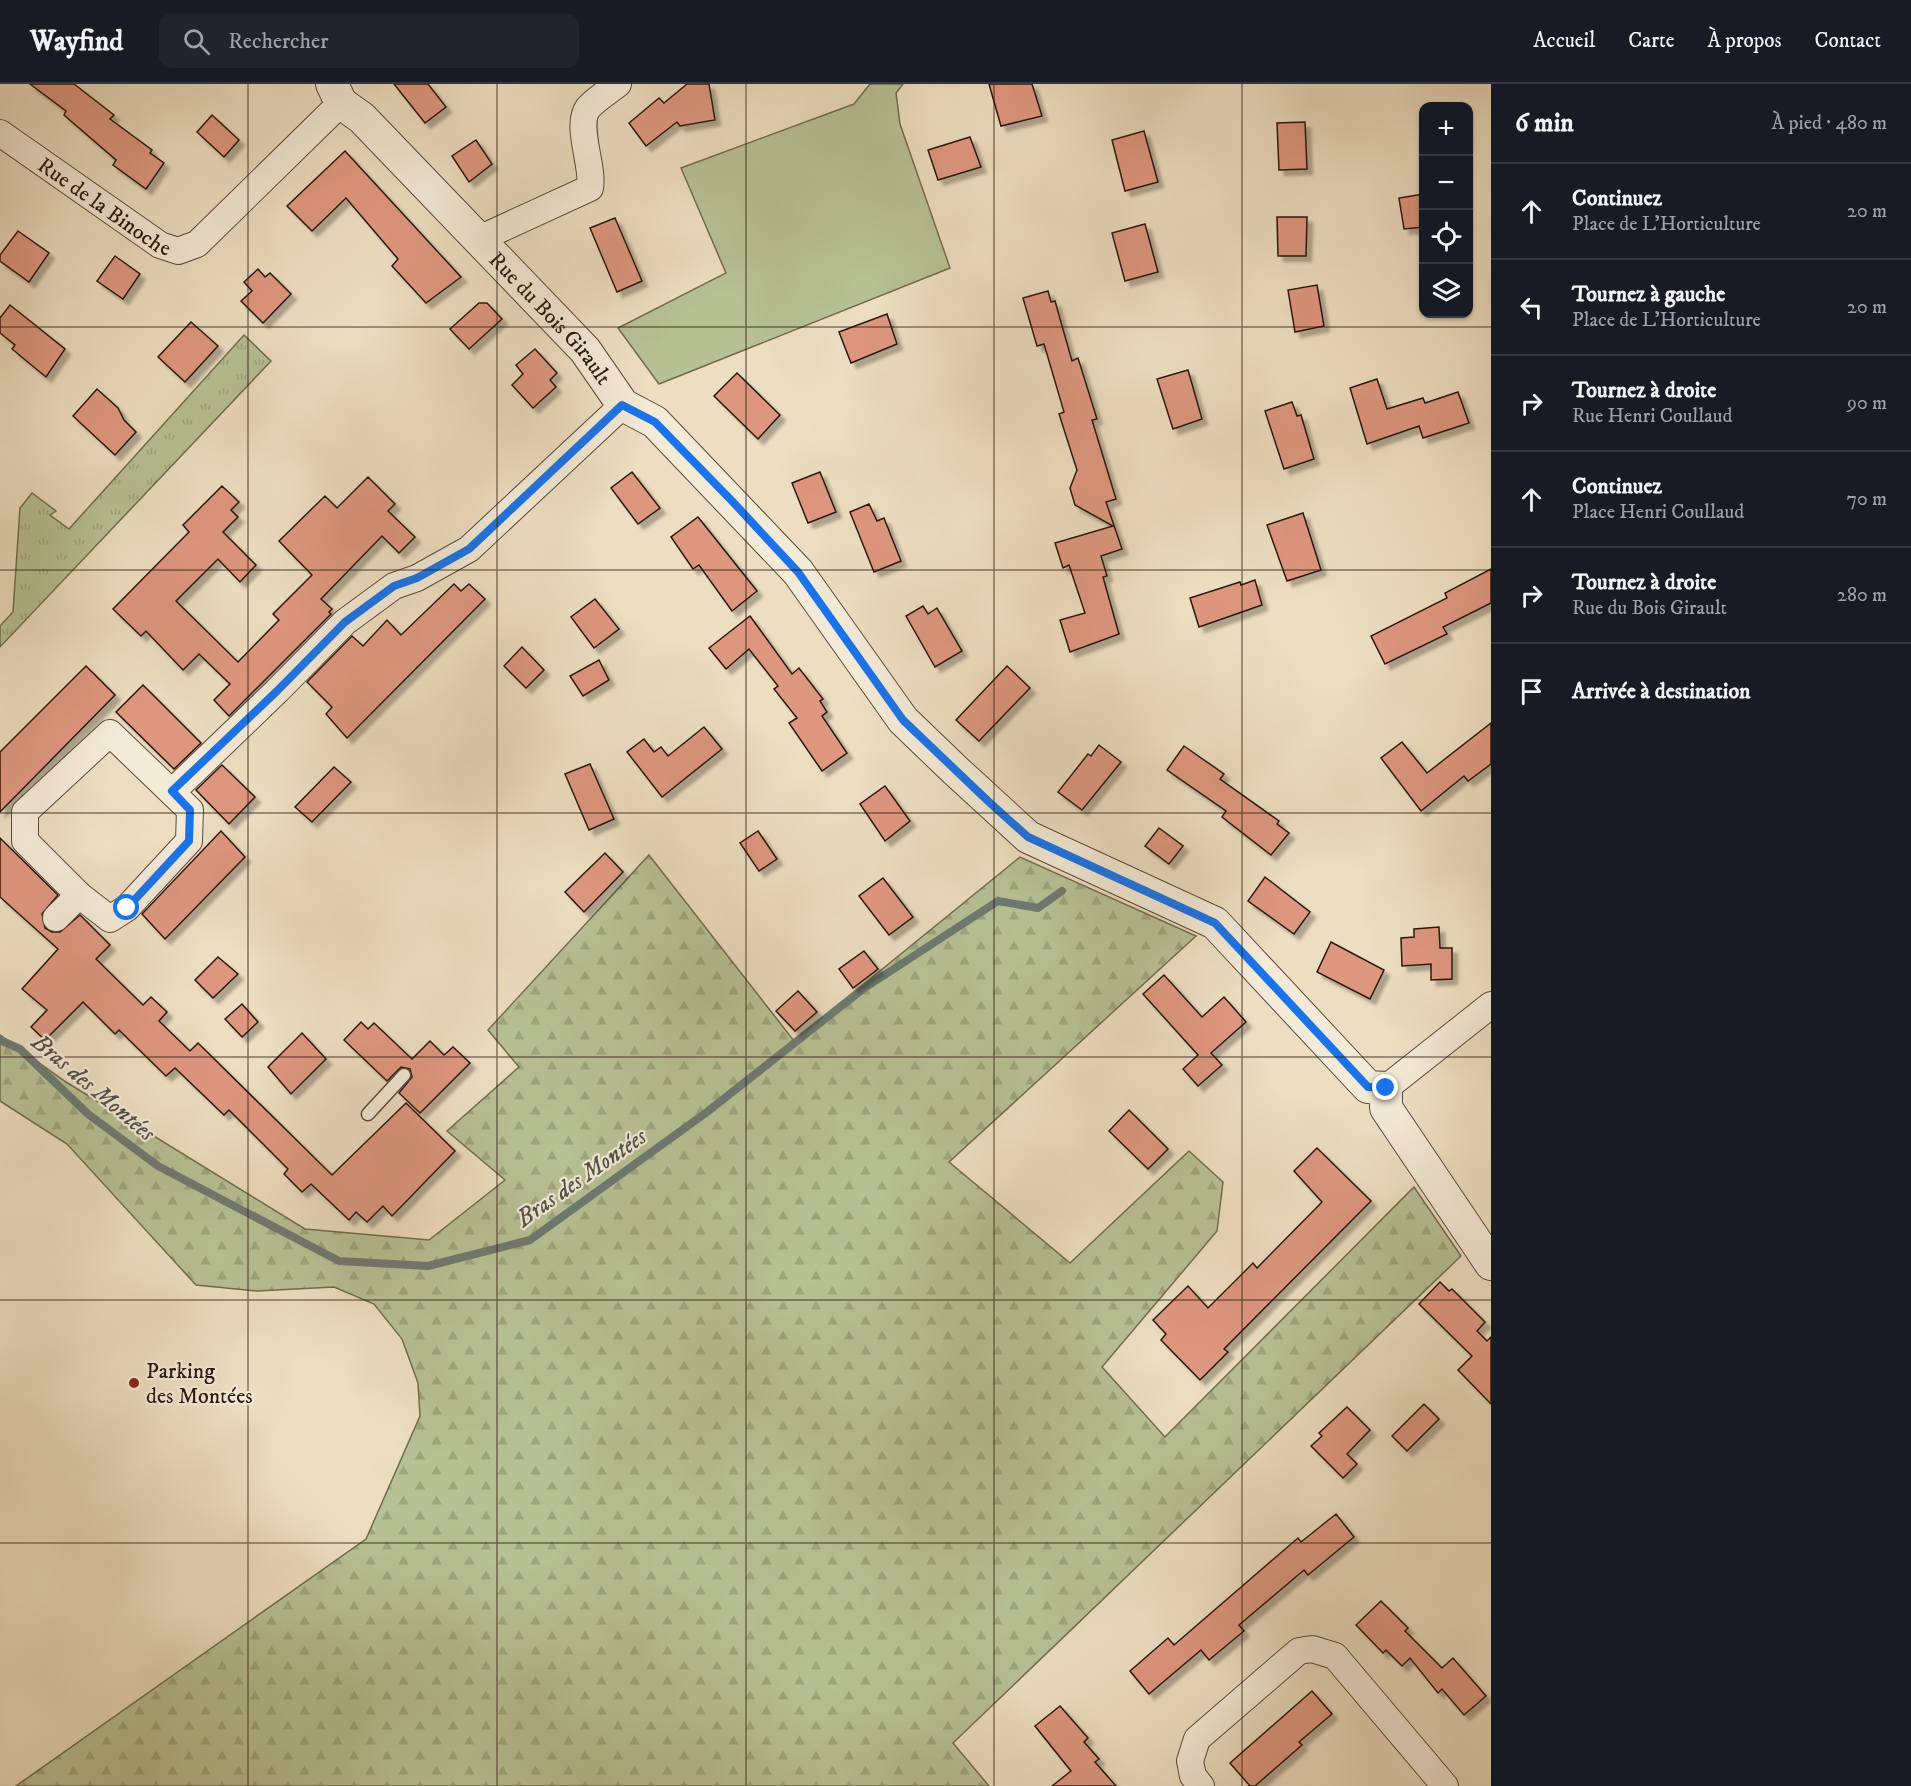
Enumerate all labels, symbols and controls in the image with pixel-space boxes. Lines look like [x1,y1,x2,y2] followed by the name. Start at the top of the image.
[159,14,579,68] search box
[30,24,123,59] text: Wayfind
[180,25,213,58] icon: search
[228,28,328,55] text: Rechercher
[1533,28,1595,54] text: Accueil
[1628,28,1674,54] text: Carte
[1707,28,1782,54] text: À propos
[1815,28,1881,54] text: Contact
[1419,102,1473,318] map controls
[1419,102,1473,156] button: +
[1515,107,1574,140] text: 6 min
[1772,111,1887,136] text: À pied · 480 m
[32,152,174,263] street label: Rue de la Binoche
[1419,156,1473,210] button: −
[1572,185,1662,212] text: Continuez
[1515,195,1548,228] icon: ahead
[1847,199,1887,224] text: 20 m
[1419,210,1473,264] button: locate
[1572,212,1761,237] text: Place de L'Horticulture
[483,247,617,390] street label: Rue du Bois Girault
[1419,264,1473,318] button: layers
[1572,281,1725,308] text: Tournez à gauche
[1515,291,1548,324] icon: left
[1847,295,1887,320] text: 20 m
[1572,308,1761,333] text: Place de L'Horticulture
[1572,377,1716,404] text: Tournez à droite
[1515,387,1548,420] icon: right
[1847,391,1887,416] text: 90 m
[1572,404,1732,429] text: Rue Henri Coullaud
[1572,473,1662,500] text: Continuez
[1515,483,1548,516] icon: ahead
[1846,487,1887,512] text: 70 m
[1572,500,1744,525] text: Place Henri Coullaud
[1572,569,1716,596] text: Tournez à droite
[1515,579,1548,612] icon: right
[1837,583,1887,608] text: 280 m
[1572,596,1727,621] text: Rue du Bois Girault
[1515,675,1548,708] icon: arrive
[1572,678,1751,705] text: Arrivée à destination
[113,894,139,920] route start
[25,1027,162,1149] water label: Bras des Montées
[1372,1074,1398,1100] route end
[510,1121,653,1234] water label: Bras des Montées
[146,1358,253,1410] place label: Parking des Montées
[127,1376,141,1390] marker: Parking des Montées

